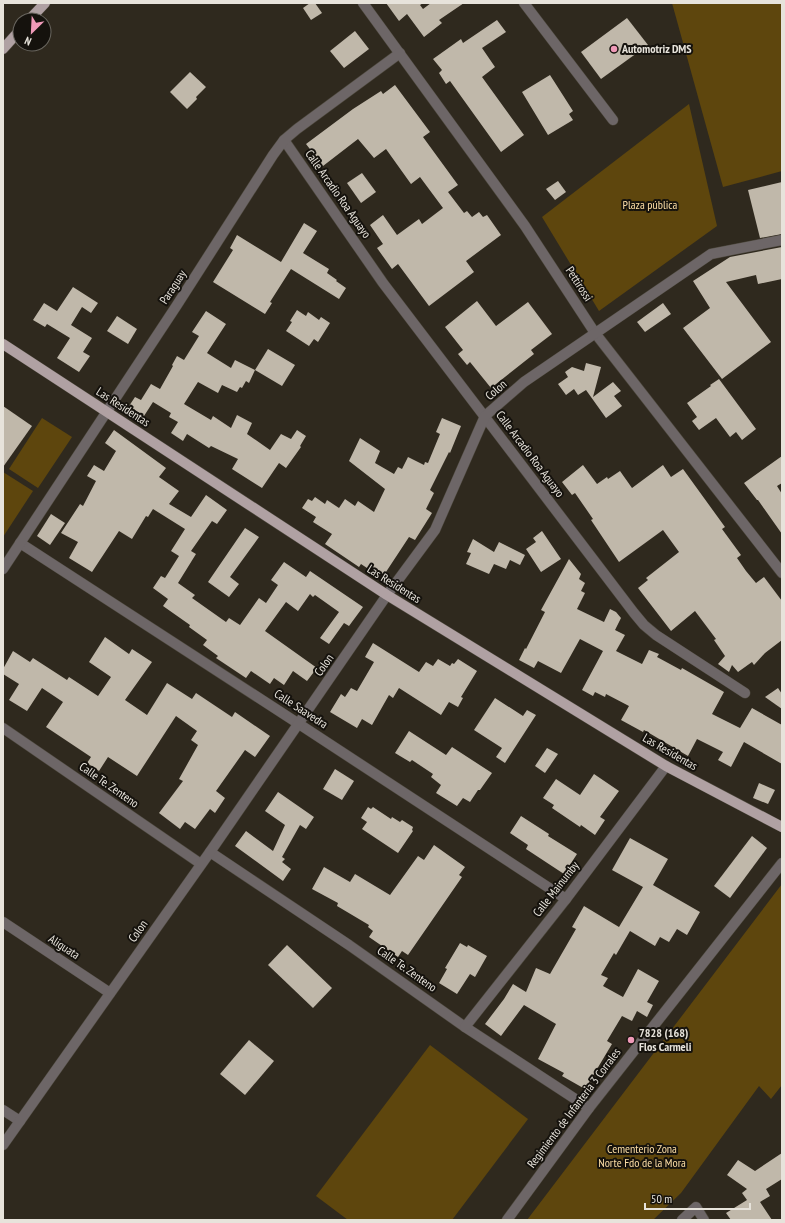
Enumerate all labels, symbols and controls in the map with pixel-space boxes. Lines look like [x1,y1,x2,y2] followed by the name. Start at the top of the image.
[12,12,52,52] north arrow
[22,34,33,49] text: N
[621,41,692,56] place label: Automotriz DMS
[609,44,619,54] marker: Automotriz DMS
[302,147,374,241] street label: Calle Arcadio Roa Aguayo
[623,197,678,212] park label: Plaza pública
[563,264,596,304] street label: Pettirossi
[156,266,189,307] street label: Paraguay
[482,376,509,403] street label: Colon
[94,384,153,429] street label: Las Residentas
[493,407,568,500] street label: Calle Arcadio Roa Aguayo
[365,561,424,606] street label: Las Residentas
[311,651,337,679] street label: Colon
[272,686,331,732] street label: Calle Saavedra
[640,730,700,773] street label: Las Residentas
[77,759,142,811] street label: Calle Te. Zenteno
[529,858,582,919] street label: Calle Mainumby
[125,917,151,945] street label: Colon
[46,931,83,962] street label: Aliguata
[375,943,440,995] street label: Calle Te. Zenteno
[639,1025,692,1054] place label: 7828 (168) Flos Carmeli
[626,1035,636,1045] marker: 7828 (168) Flos Carmeli
[524,1045,624,1171] street label: Regimiento de Infanteria 3 Corrales
[598,1141,686,1170] park label: Cementerio Zona Norte Fdo de la Mora
[645,1185,750,1211] scale bar
[651,1191,672,1206] text: 50 m

